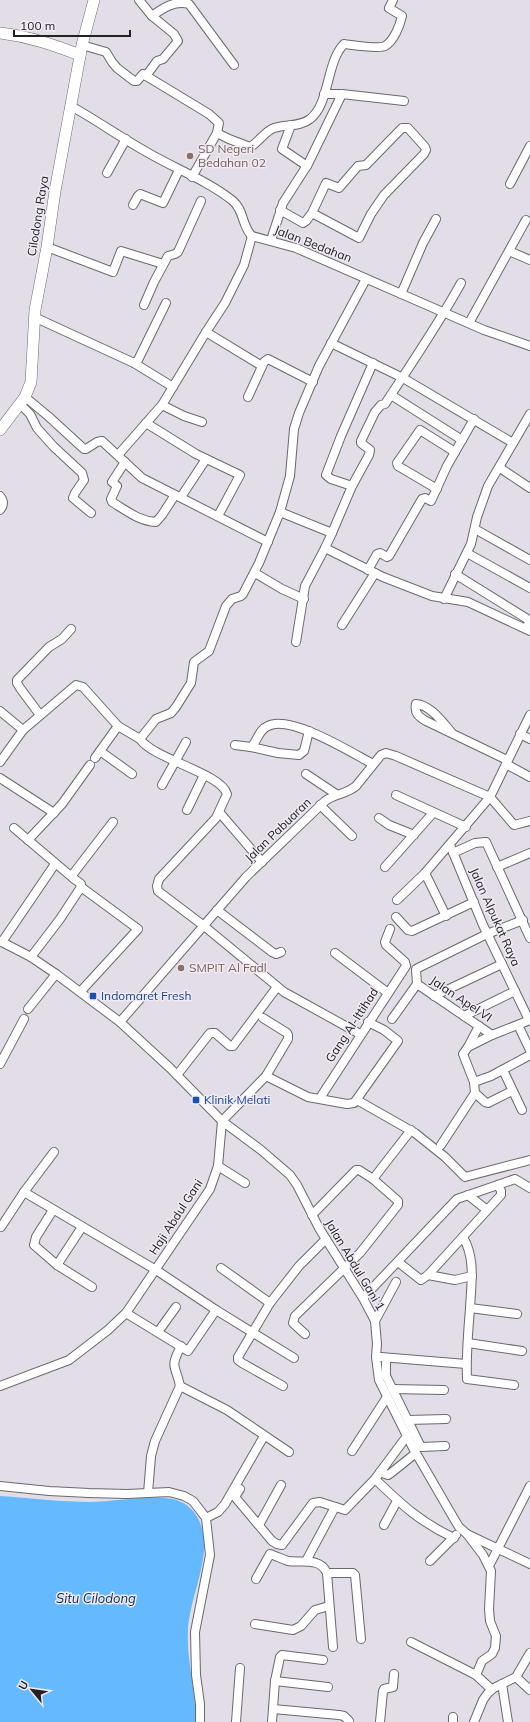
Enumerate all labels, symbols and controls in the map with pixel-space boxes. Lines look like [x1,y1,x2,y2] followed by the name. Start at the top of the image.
[14,12,130,38] scale bar
[20,18,55,33] text: 100 m
[198,141,266,170] place label: SD Negeri Bedahan 02
[185,151,195,161] marker: SD Negeri Bedahan 02
[24,175,51,257] street label: Cilodong Raya
[272,222,354,265] street label: Jalan Bedahan
[242,794,314,865] street label: Jalan Pabuaran
[467,865,524,969] street label: Jalan Alpukat Raya
[189,960,267,975] place label: SMPIT Al Fadl
[176,963,186,973] marker: SMPIT Al Fadl
[427,972,495,1025] street label: Jalan Apel VI
[322,985,381,1065] street label: Gang Al-Ittihad
[101,988,191,1003] place label: Indomaret Fresh
[88,991,98,1001] marker: Indomaret Fresh
[204,1092,271,1107] place label: Klinik Melati
[191,1095,201,1105] marker: Klinik Melati
[146,1176,206,1257] street label: Haji Abdul Gani
[322,1216,389,1313] street label: Jalan Abdul Gani 1
[56,1590,136,1606] water label: Situ Cilodong
[12,1670,52,1710] north arrow
[15,1678,31,1692] text: U

